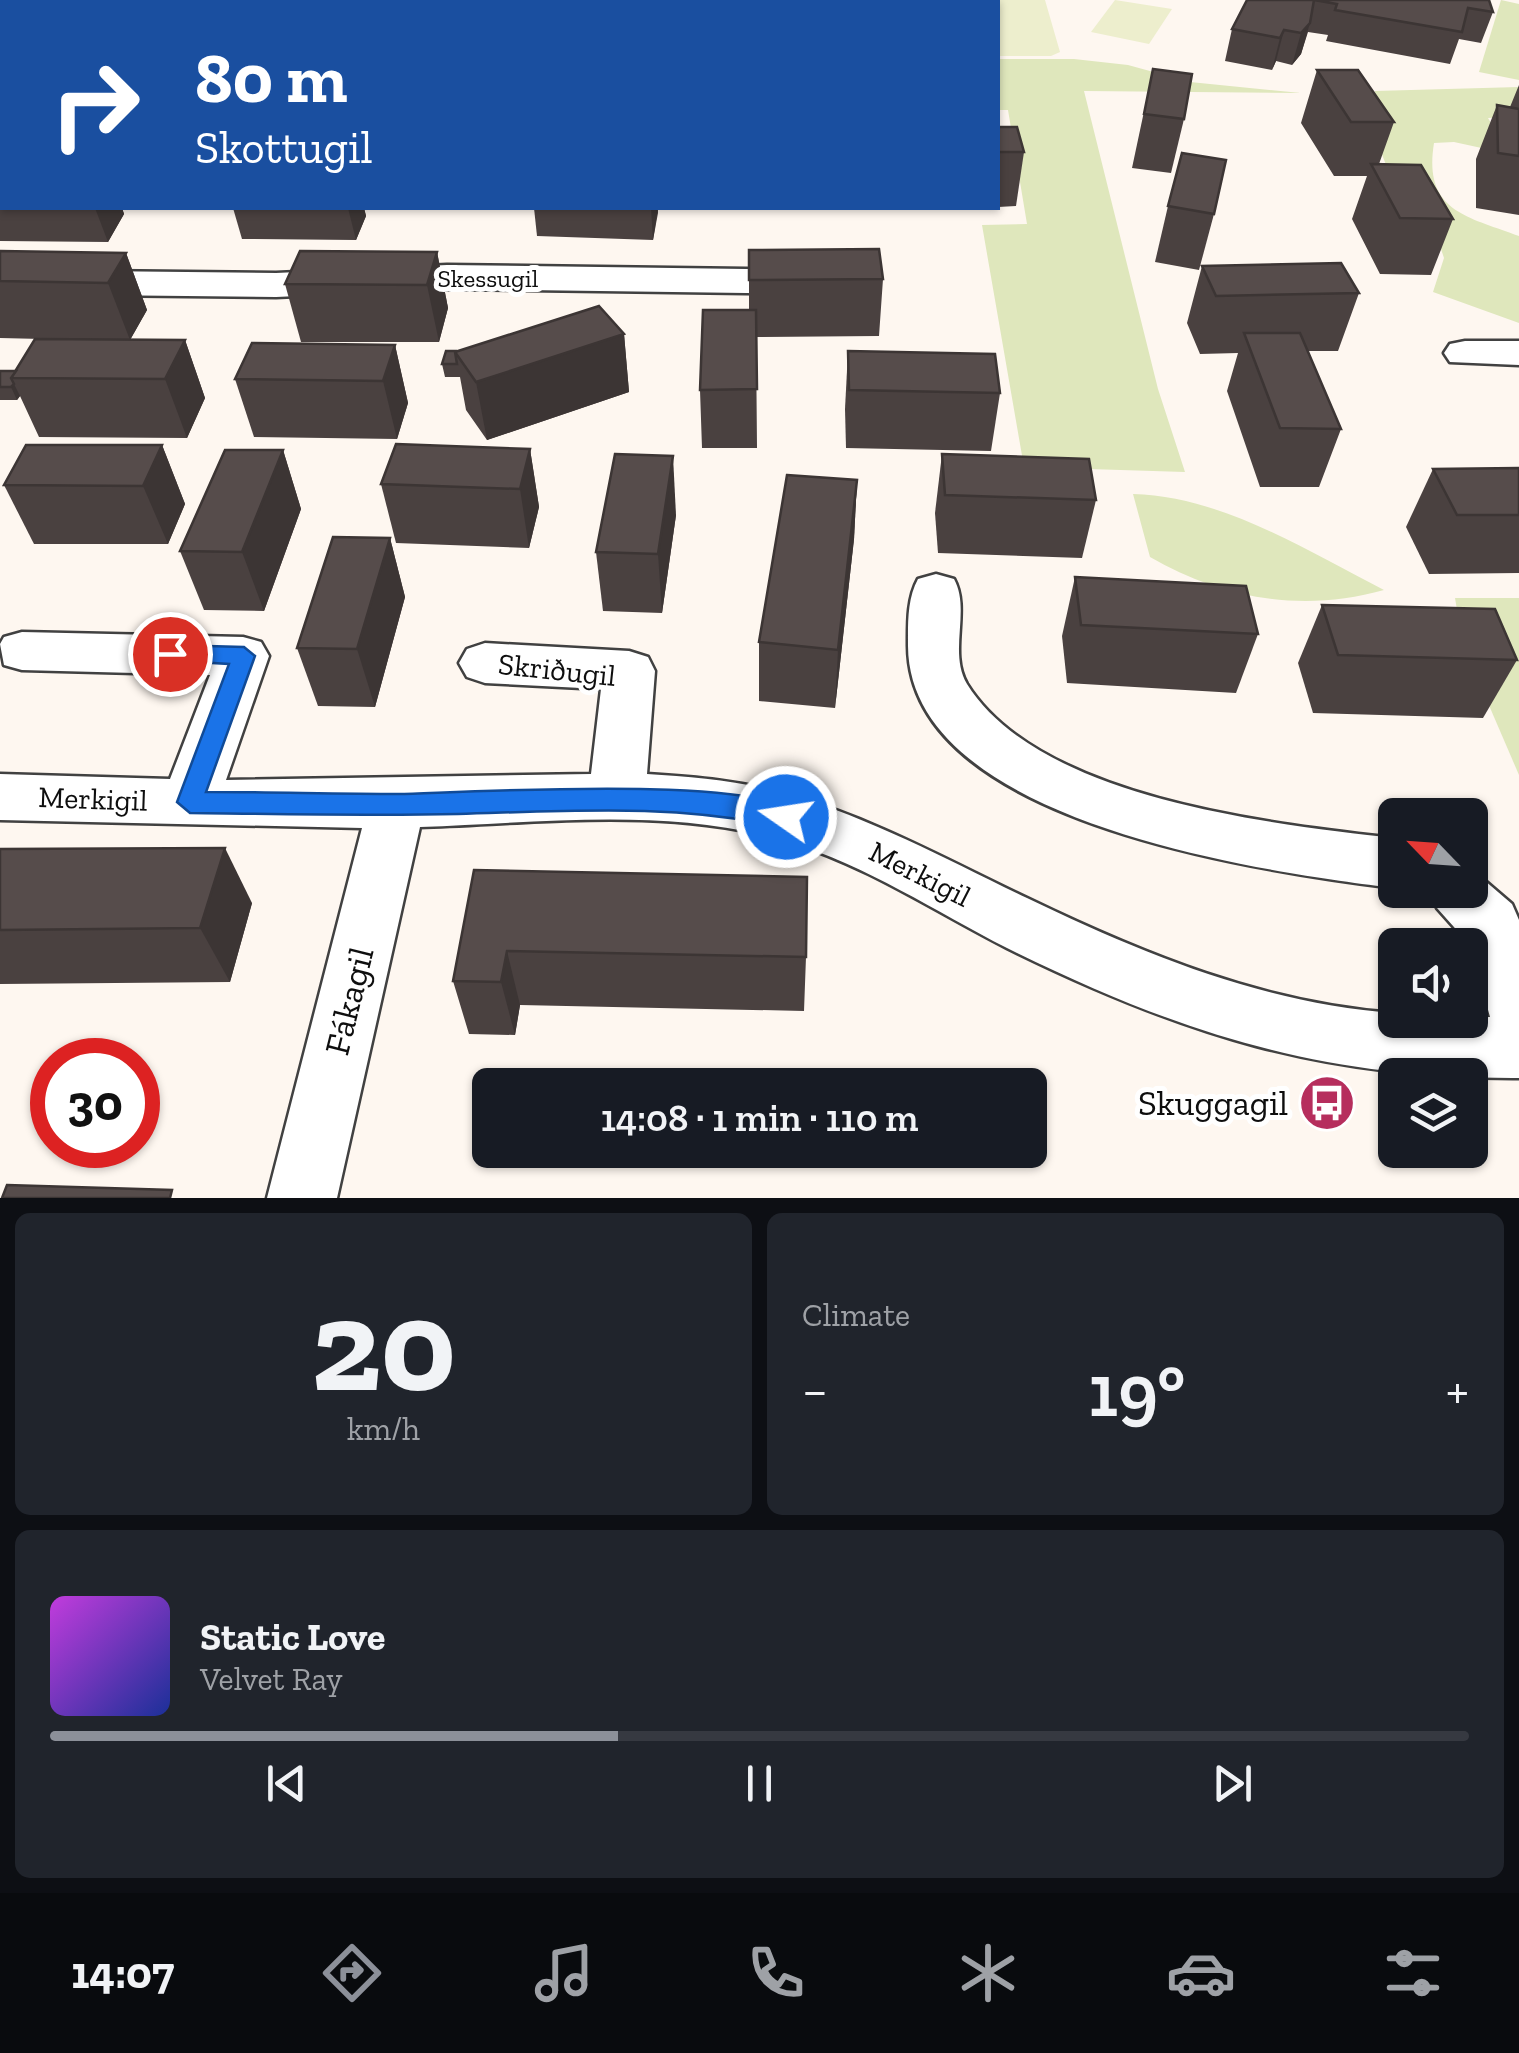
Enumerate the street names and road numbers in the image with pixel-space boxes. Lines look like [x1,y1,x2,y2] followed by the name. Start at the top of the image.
[438,263,539,293] street label: Skessugil
[496,646,618,694] street label: Skriðugil
[38,779,148,819] street label: Merkigil
[863,833,977,915] street label: Merkigil
[315,943,383,1059] street label: Fákagil

